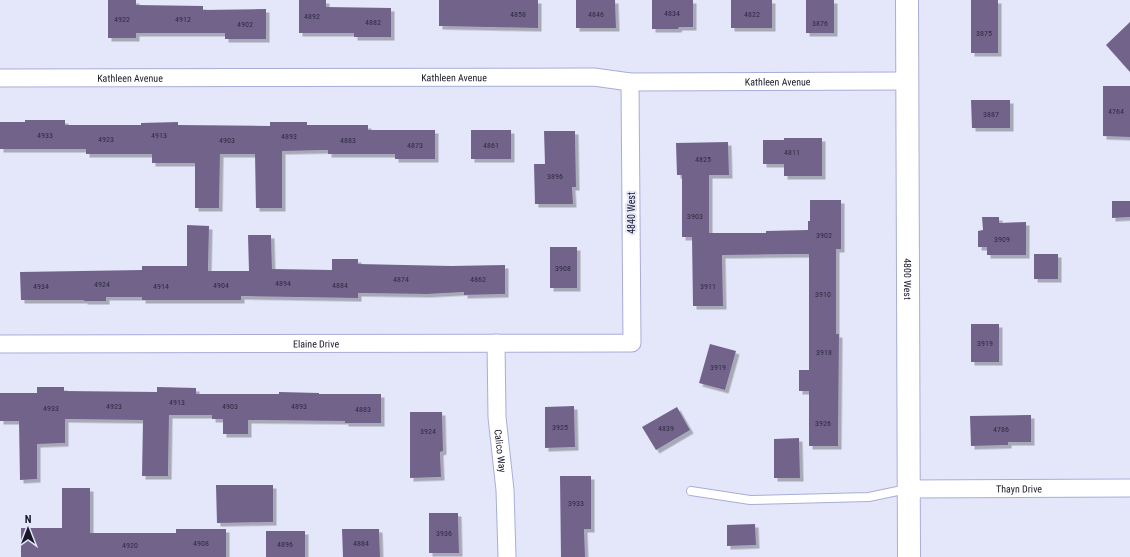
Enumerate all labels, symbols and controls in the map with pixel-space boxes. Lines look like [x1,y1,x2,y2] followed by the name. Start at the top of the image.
[664,9,680,18] house number: 4834
[510,10,526,19] house number: 4858
[588,10,604,19] house number: 4846
[744,10,760,19] house number: 4822
[304,12,320,21] house number: 4892
[114,15,130,24] house number: 4922
[175,15,191,24] house number: 4912
[365,18,381,27] house number: 4882
[812,19,828,28] house number: 3876
[237,20,253,29] house number: 4902
[976,29,992,38] house number: 3875
[421,72,487,83] street label: Kathleen Avenue
[97,73,163,84] street label: Kathleen Avenue
[745,76,811,88] street label: Kathleen Avenue
[1108,107,1124,116] house number: 4764
[983,110,999,119] house number: 3887
[37,131,53,140] house number: 4933
[151,131,167,140] house number: 4913
[281,132,297,141] house number: 4893
[98,135,114,144] house number: 4923
[219,136,235,145] house number: 4903
[340,136,356,145] house number: 4883
[407,141,423,150] house number: 4873
[483,141,499,150] house number: 4861
[784,148,800,157] house number: 4811
[695,155,711,164] house number: 4825
[547,172,563,181] house number: 3896
[626,192,637,234] street label: 4840 West
[687,212,703,221] house number: 3903
[816,231,832,240] house number: 3902
[994,235,1010,244] house number: 3909
[902,258,913,300] street label: 4800 West
[555,264,571,273] house number: 3908
[393,275,409,284] house number: 4874
[470,275,486,284] house number: 4862
[275,279,291,288] house number: 4894
[94,280,110,289] house number: 4924
[213,281,229,290] house number: 4904
[332,281,348,290] house number: 4884
[33,282,49,291] house number: 4934
[153,282,169,291] house number: 4914
[700,282,716,291] house number: 3911
[815,290,831,299] house number: 3910
[293,338,339,350] street label: Elaine Drive
[977,339,993,348] house number: 3919
[816,348,832,357] house number: 3918
[710,363,726,372] house number: 3919
[169,398,185,407] house number: 4913
[106,402,122,411] house number: 4923
[222,402,238,411] house number: 4903
[291,402,307,411] house number: 4893
[43,404,59,413] house number: 4933
[355,405,371,414] house number: 4883
[815,419,831,428] house number: 3926
[552,423,568,432] house number: 3925
[658,424,674,433] house number: 4839
[993,425,1009,434] house number: 4786
[420,427,436,436] house number: 3924
[492,429,508,473] street label: Calico Way
[996,483,1042,495] street label: Thayn Drive
[568,499,584,508] house number: 3933
[8,509,48,549] north arrow
[25,513,32,526] text: N
[436,529,452,538] house number: 3936
[193,539,209,548] house number: 4908
[353,539,369,548] house number: 4884
[277,540,293,549] house number: 4896
[122,541,138,550] house number: 4920

